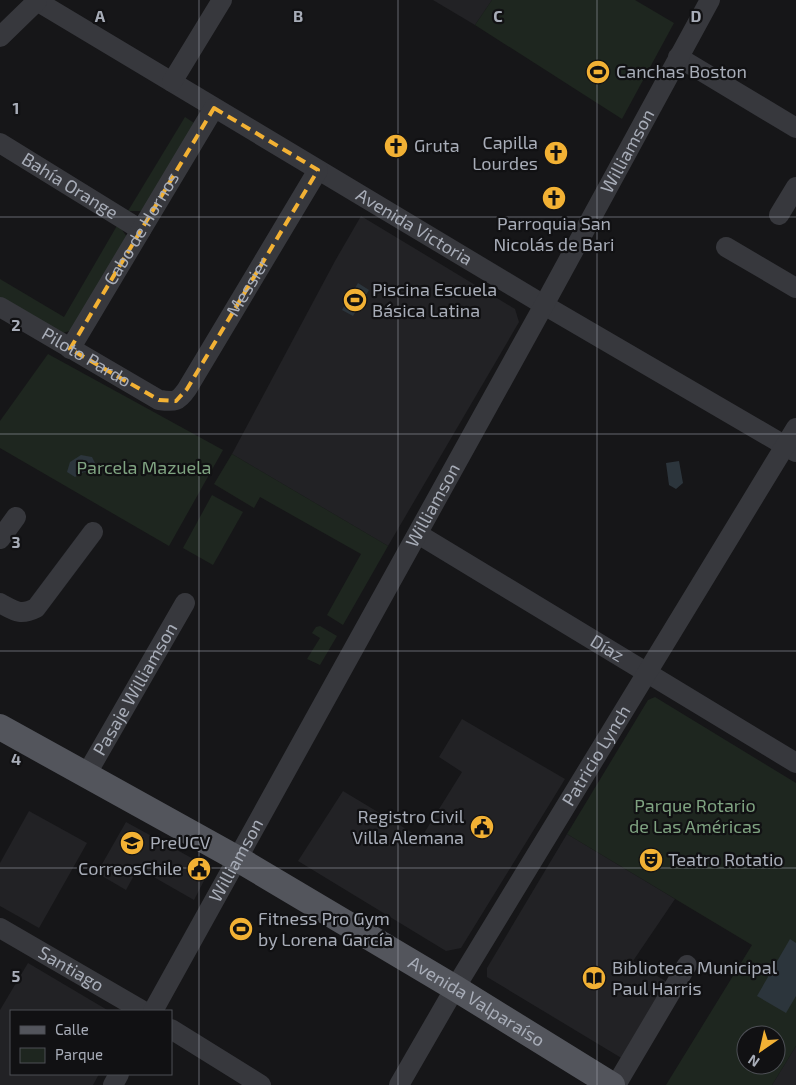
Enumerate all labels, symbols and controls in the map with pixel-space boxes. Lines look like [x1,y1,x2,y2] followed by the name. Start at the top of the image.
[95,6,106,25] text: A
[293,6,303,25] text: B
[493,6,503,25] text: C
[691,6,702,25] text: D
[585,59,611,85] sports icon: Canchas Boston
[616,60,747,82] place label: Canchas Boston
[13,98,19,117] text: 1
[595,105,658,197] street label: Williamson
[472,131,538,174] place label: Capilla Lourdes
[383,133,409,159] church icon: Gruta
[414,134,460,156] place label: Gruta
[543,140,569,166] church icon: Capilla Lourdes
[18,147,123,223] street label: Bahía Orange
[99,168,183,289] street label: Cabo de Hornos
[353,183,477,270] street label: Avenida Victoria
[541,185,567,211] church icon: Parroquia San Nicolás de Bari
[493,212,615,255] place label: Parroquia San Nicolás de Bari
[221,253,273,320] street label: Messier
[372,278,497,321] place label: Piscina Escuela Básica Latina
[342,287,368,313] sports icon: Piscina Escuela Básica Latina
[11,315,21,334] text: 2
[38,322,135,391] street label: Piloto Pardo
[77,456,211,478] park label: Parcela Mazuela
[400,459,464,551] street label: Williamson
[11,532,21,551] text: 3
[88,618,181,759] street label: Pasaje Williamson
[587,629,628,666] street label: Díaz
[557,701,635,809] street label: Patricio Lynch
[11,749,21,768] text: 4
[629,794,761,837] park label: Parque Rotario de Las Américas
[352,805,465,848] place label: Registro Civil Villa Alemana
[203,814,267,906] street label: Williamson
[469,814,495,840] public building icon: Registro Civil Villa Alemana
[119,830,145,856] school or university icon: PreUCV
[150,831,211,853] place label: PreUCV
[638,847,664,873] theatre icon: Teatro Rotatio
[668,848,784,870] place label: Teatro Rotatio
[186,856,212,882] public building icon: CorreosChile
[78,857,182,879] place label: CorreosChile
[258,907,393,950] place label: Fitness Pro Gym by Lorena García
[228,916,254,942] sports icon: Fitness Pro Gym by Lorena García
[35,941,108,996] street label: Santiago
[405,951,549,1051] street label: Avenida Valparaíso
[612,956,778,999] place label: Biblioteca Municipal Paul Harris
[581,965,607,991] library icon: Biblioteca Municipal Paul Harris
[12,966,21,985] text: 5
[10,1010,172,1075] legend
[55,1020,89,1038] text: Calle
[736,1025,786,1075] north arrow
[55,1045,103,1063] text: Parque
[745,1051,762,1071] text: N

